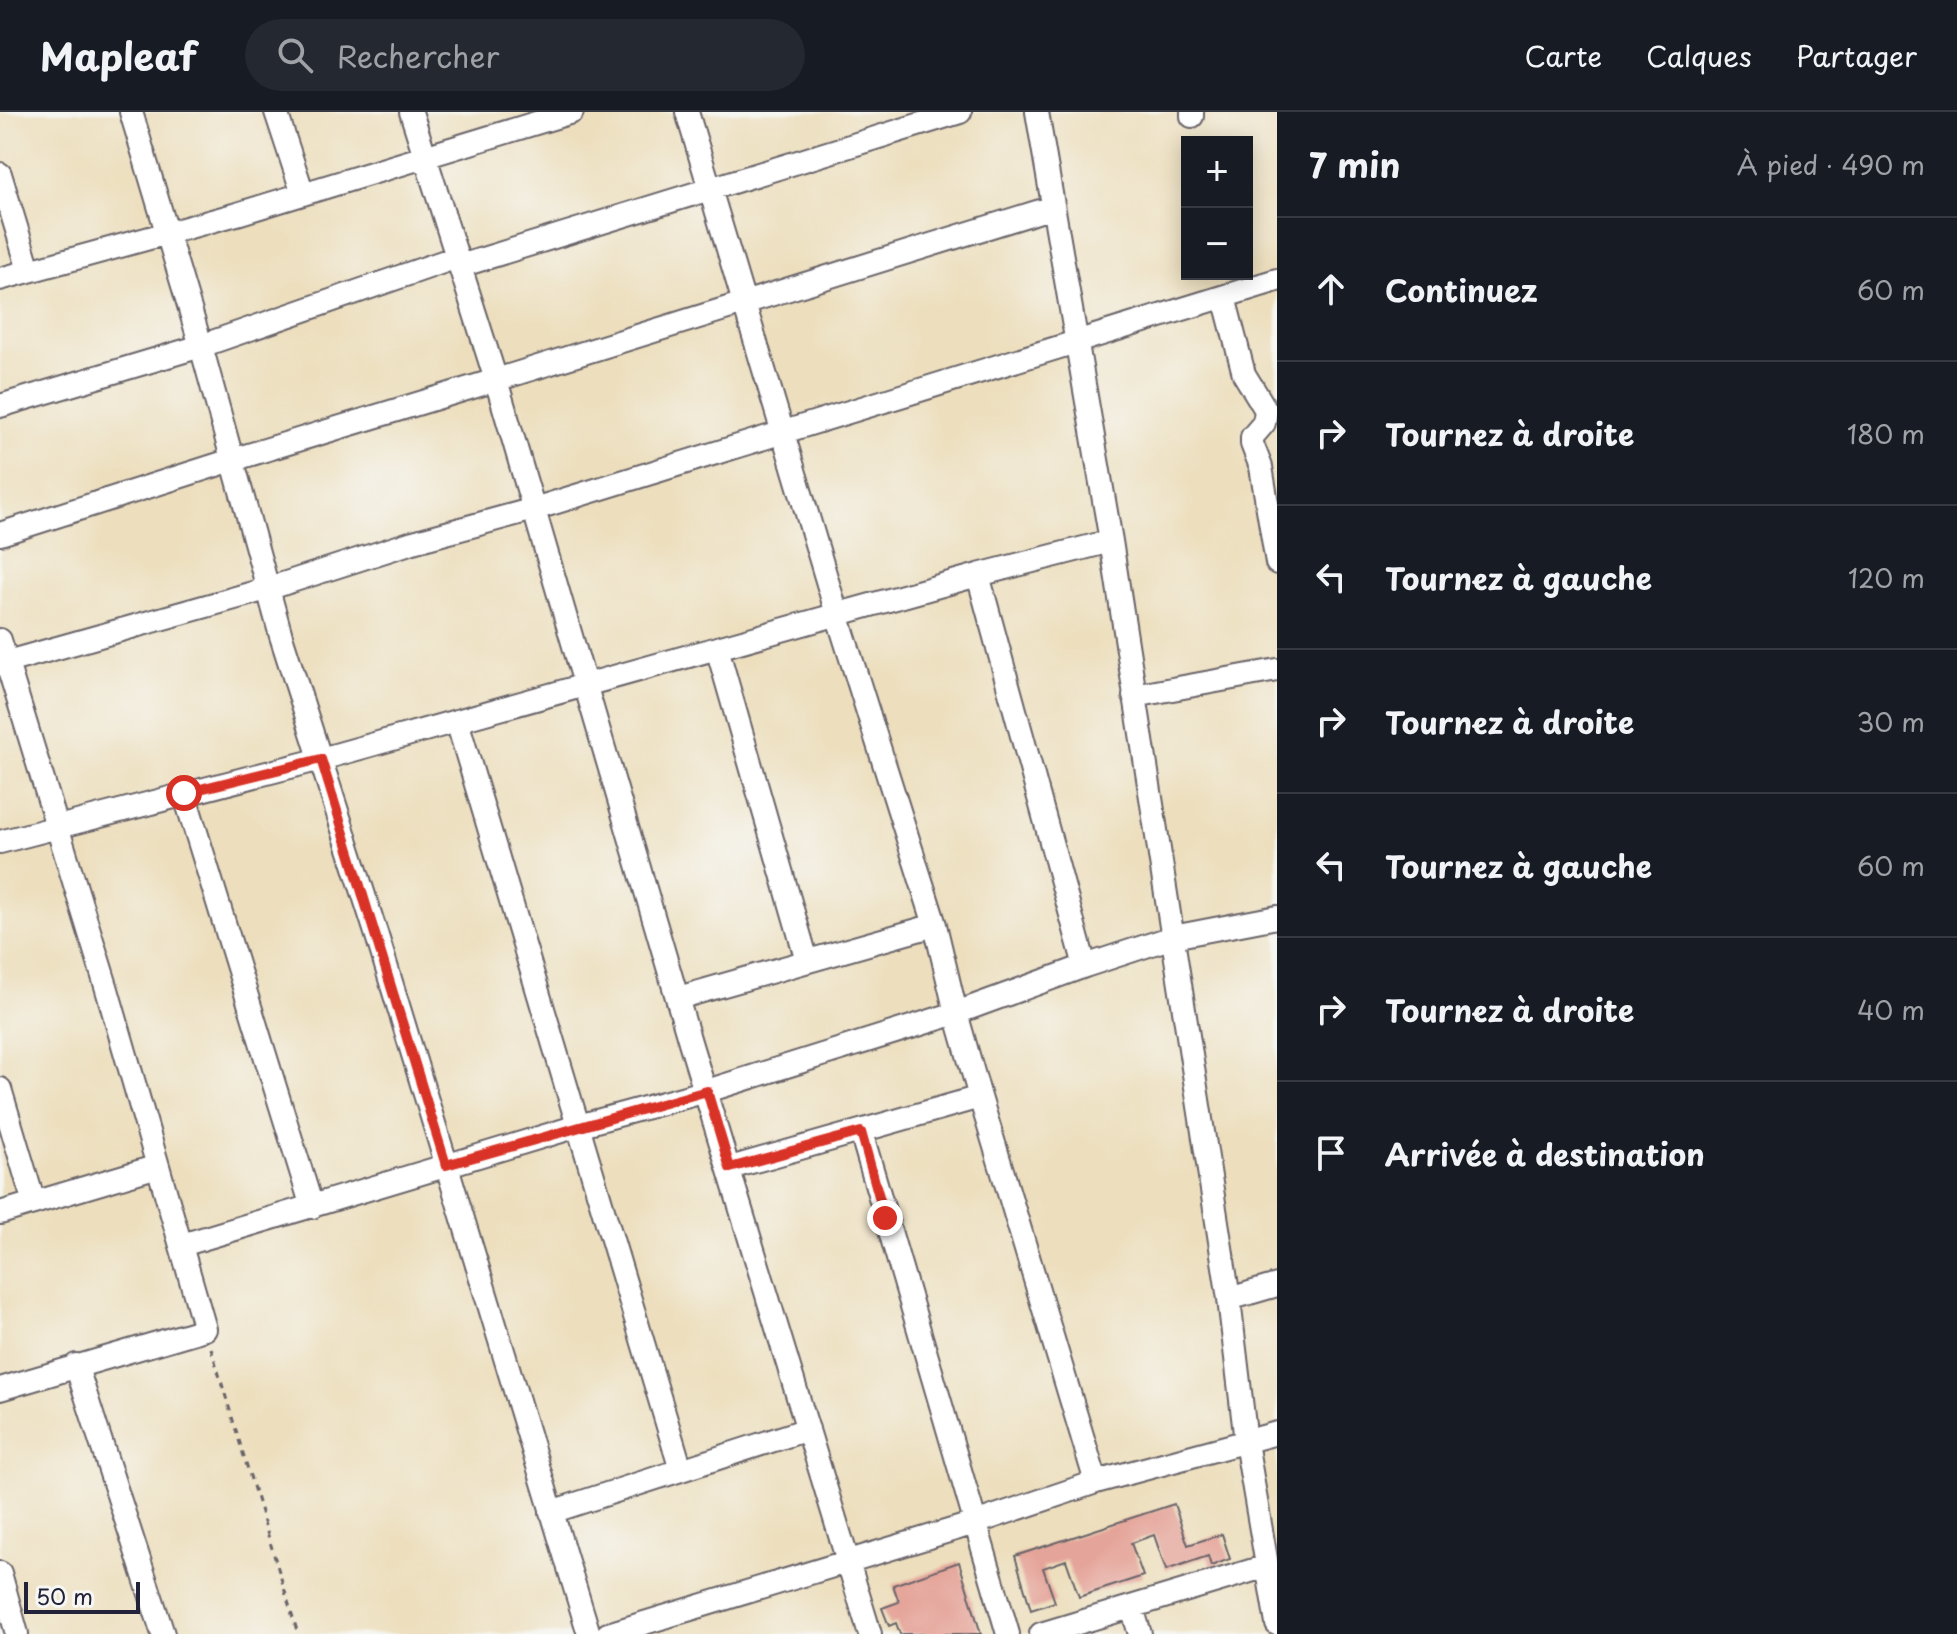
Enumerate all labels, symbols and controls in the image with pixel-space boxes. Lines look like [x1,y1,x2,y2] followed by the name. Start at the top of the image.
[245,19,805,91] search box
[40,27,197,84] text: Mapleaf
[273,33,317,77] icon: search
[337,33,499,78] text: Rechercher
[1524,34,1602,77] text: Carte
[1646,34,1752,77] text: Calques
[1796,34,1917,77] text: Partager
[1181,136,1253,280] map controls
[1181,136,1253,208] button: +
[1309,138,1400,190] text: 7 min
[1737,145,1925,184] text: À pied · 490 m
[1181,208,1253,280] button: −
[1309,267,1353,311] icon: ahead
[1385,267,1538,312] text: Continuez
[1857,270,1925,309] text: 60 m
[1309,411,1353,455] icon: right
[1385,411,1634,456] text: Tournez à droite
[1847,414,1925,453] text: 180 m
[1309,555,1353,599] icon: left
[1385,555,1652,600] text: Tournez à gauche
[1848,558,1925,597] text: 120 m
[1309,699,1353,743] icon: right
[1385,699,1634,744] text: Tournez à droite
[1857,702,1925,741] text: 30 m
[166,775,202,811] route start
[1309,843,1353,887] icon: left
[1385,843,1652,888] text: Tournez à gauche
[1857,846,1925,885] text: 60 m
[1309,987,1353,1031] icon: right
[1385,987,1634,1032] text: Tournez à droite
[1857,990,1925,1029] text: 40 m
[1309,1131,1353,1175] icon: arrive
[1385,1131,1705,1176] text: Arrivée à destination
[867,1200,903,1236] route end
[24,1578,140,1614] scale bar
[36,1579,93,1612] text: 50 m

